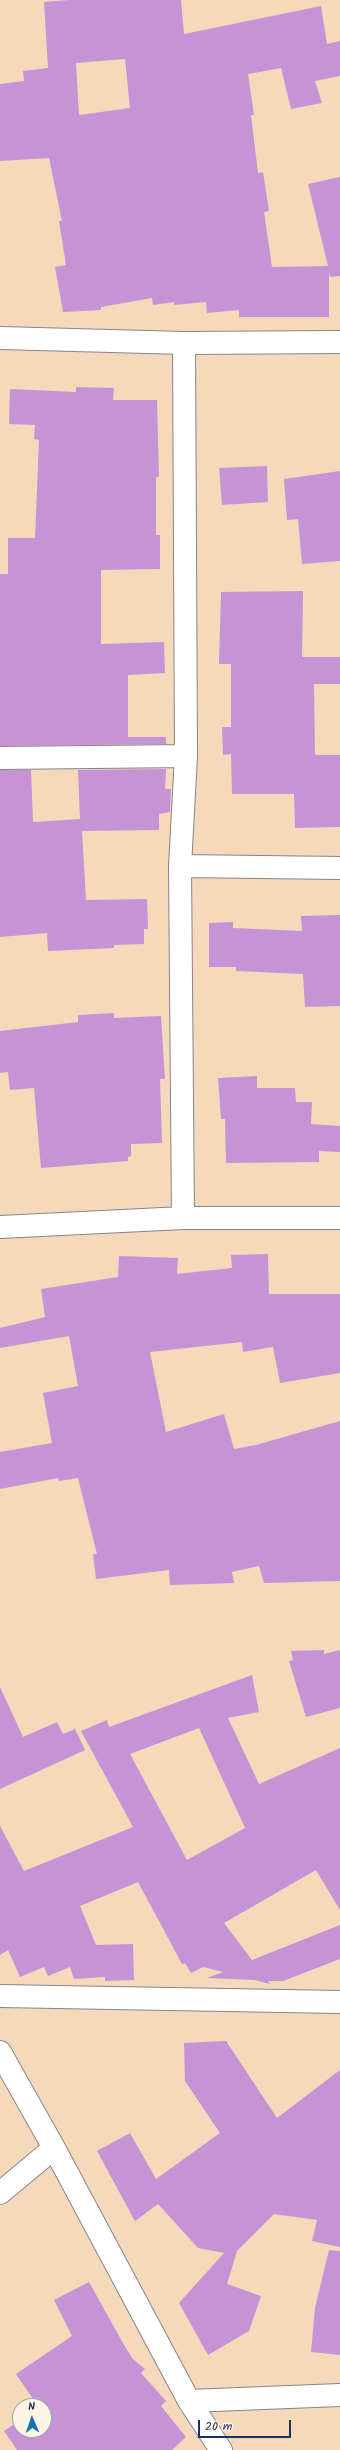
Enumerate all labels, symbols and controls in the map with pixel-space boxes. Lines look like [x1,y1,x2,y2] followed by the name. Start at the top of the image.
[12,2398,52,2438] north arrow
[28,2398,35,2416] text: N
[200,2412,293,2438] scale bar
[205,2417,232,2436] text: 20 m

